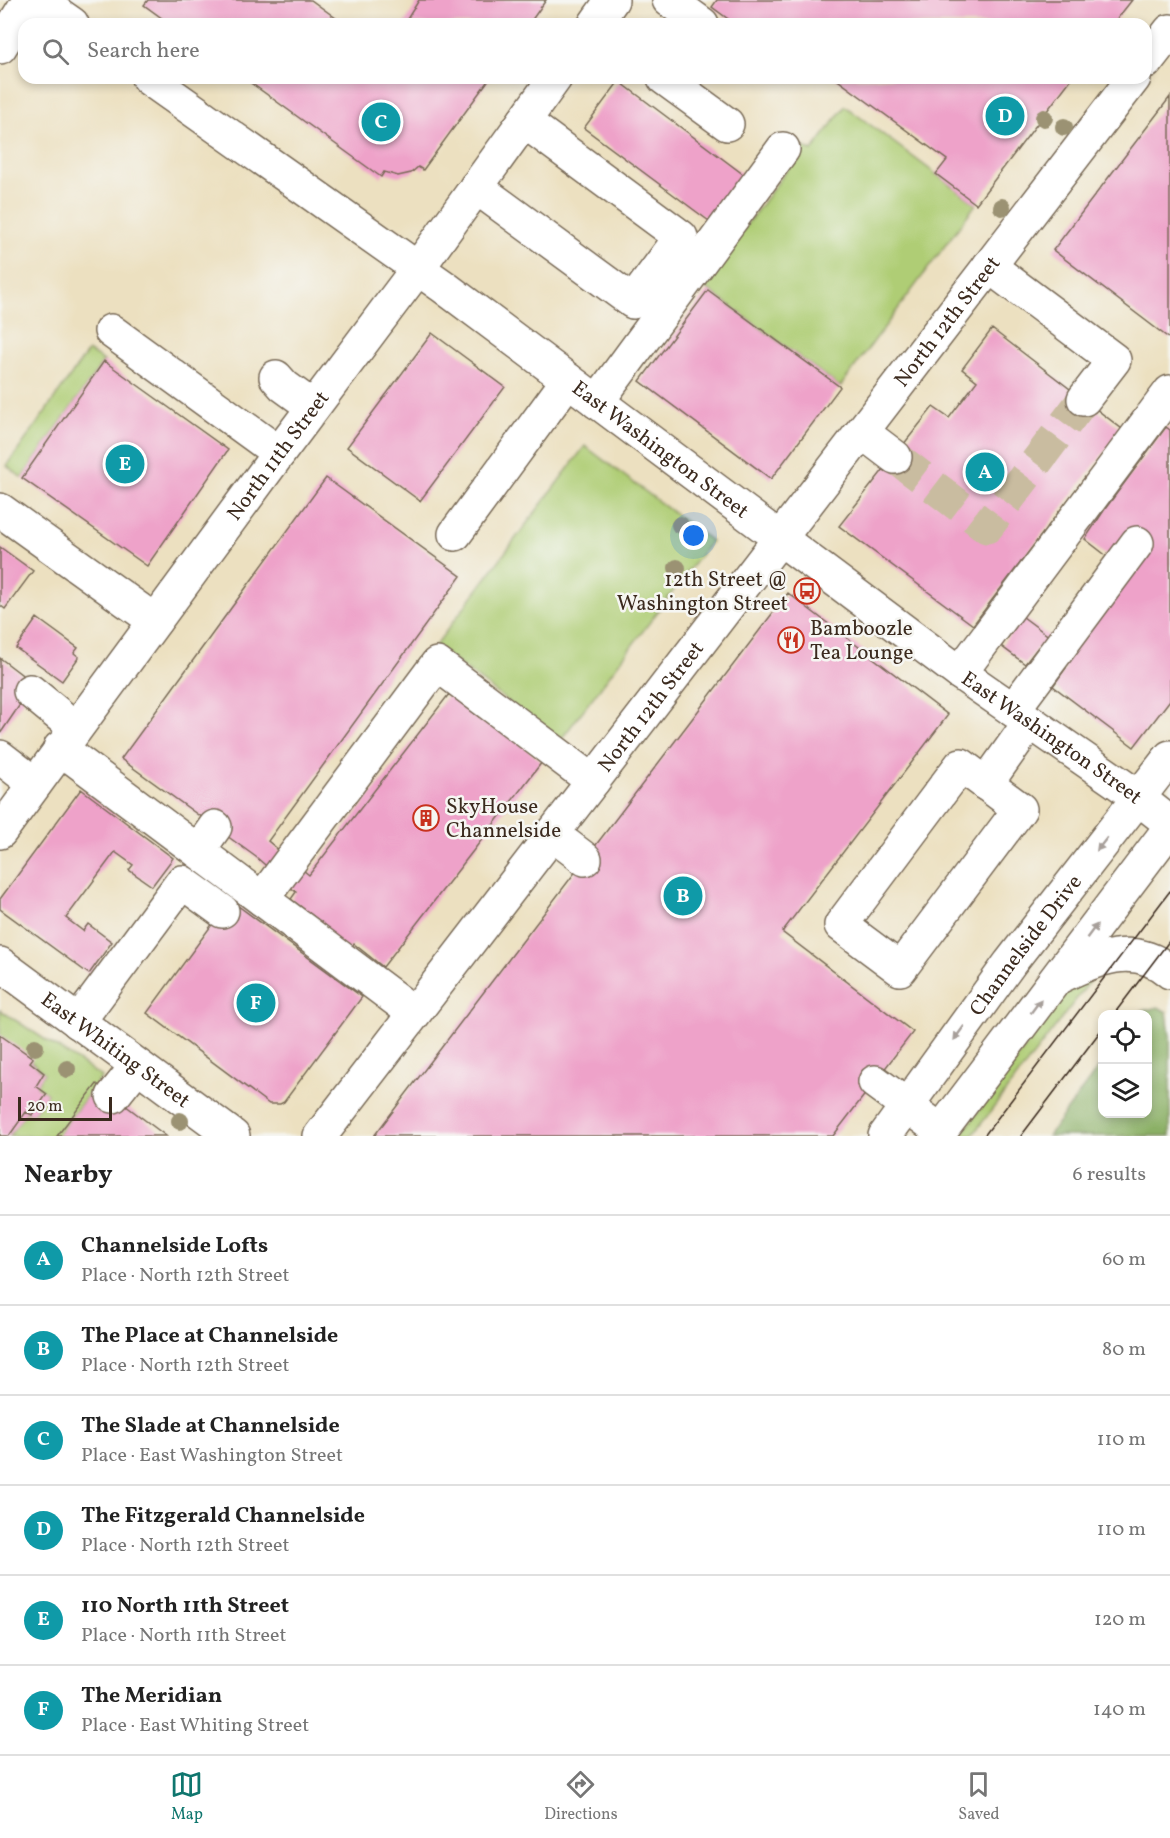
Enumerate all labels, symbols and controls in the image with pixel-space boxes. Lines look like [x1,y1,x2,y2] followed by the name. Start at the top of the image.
[18,18,1152,84] search box
[39,35,72,68] icon: search
[87,36,200,67] text: Search here
[986,94,1024,138] pin: D
[362,100,400,144] pin: C
[888,251,1008,394] street label: North 12th Street
[565,374,754,526] street label: East Washington Street
[221,385,337,527] street label: North 11th Street
[106,442,144,486] pin: E
[966,450,1004,494] pin: A
[679,521,708,550] your location
[617,566,788,619] place label: 12th Street @ Washington Street
[792,576,822,606] bus stop icon: 12th Street @ Washington Street
[810,615,913,668] place label: Bamboozle Tea Lounge
[776,625,806,655] restaurant icon: Bamboozle Tea Lounge
[592,636,711,779] street label: North 12th Street
[955,665,1148,812] street label: East Washington Street
[446,793,561,846] place label: SkyHouse Channelside
[411,803,441,833] building icon: SkyHouse Channelside
[1096,837,1108,852] one-way arrow
[963,869,1089,1022] street label: Channelside Drive
[664,874,702,918] pin: B
[1086,924,1098,939] one-way arrow
[236,980,276,1026] pin: F
[34,986,196,1116] street label: East Whiting Street
[1030,998,1042,1014] one-way arrow
[1098,1010,1152,1118] map controls
[1098,1010,1152,1064] button: locate
[952,1025,965,1041] one-way arrow
[1098,1064,1152,1118] button: layers
[18,1094,112,1122] scale bar
[27,1096,62,1118] text: 20 m
[24,1157,113,1193] text: Nearby
[1073,1161,1146,1189] text: 6 results
[81,1231,268,1262] text: Channelside Lofts
[36,1246,51,1274] text: A
[1102,1246,1146,1274] text: 60 m
[81,1262,290,1290] text: Place · North 12th Street
[81,1321,338,1352] text: The Place at Channelside
[37,1336,50,1364] text: B
[1102,1336,1146,1364] text: 80 m
[81,1352,290,1380] text: Place · North 12th Street
[81,1411,340,1442] text: The Slade at Channelside
[37,1426,50,1454] text: C
[1097,1426,1146,1454] text: 110 m
[81,1442,343,1470] text: Place · East Washington Street
[81,1501,365,1532] text: The Fitzgerald Channelside
[36,1516,51,1544] text: D
[1097,1516,1146,1544] text: 110 m
[81,1532,290,1560] text: Place · North 12th Street
[81,1591,289,1622] text: 110 North 11th Street
[37,1606,50,1634] text: E
[1094,1606,1146,1634] text: 120 m
[81,1622,287,1650] text: Place · North 11th Street
[81,1681,222,1712] text: The Meridian
[38,1696,49,1724] text: F
[1093,1696,1146,1724] text: 140 m
[81,1712,309,1740] text: Place · East Whiting Street
[170,1768,203,1826] tab: Map
[544,1768,618,1826] tab: Directions
[958,1768,1000,1826] tab: Saved

